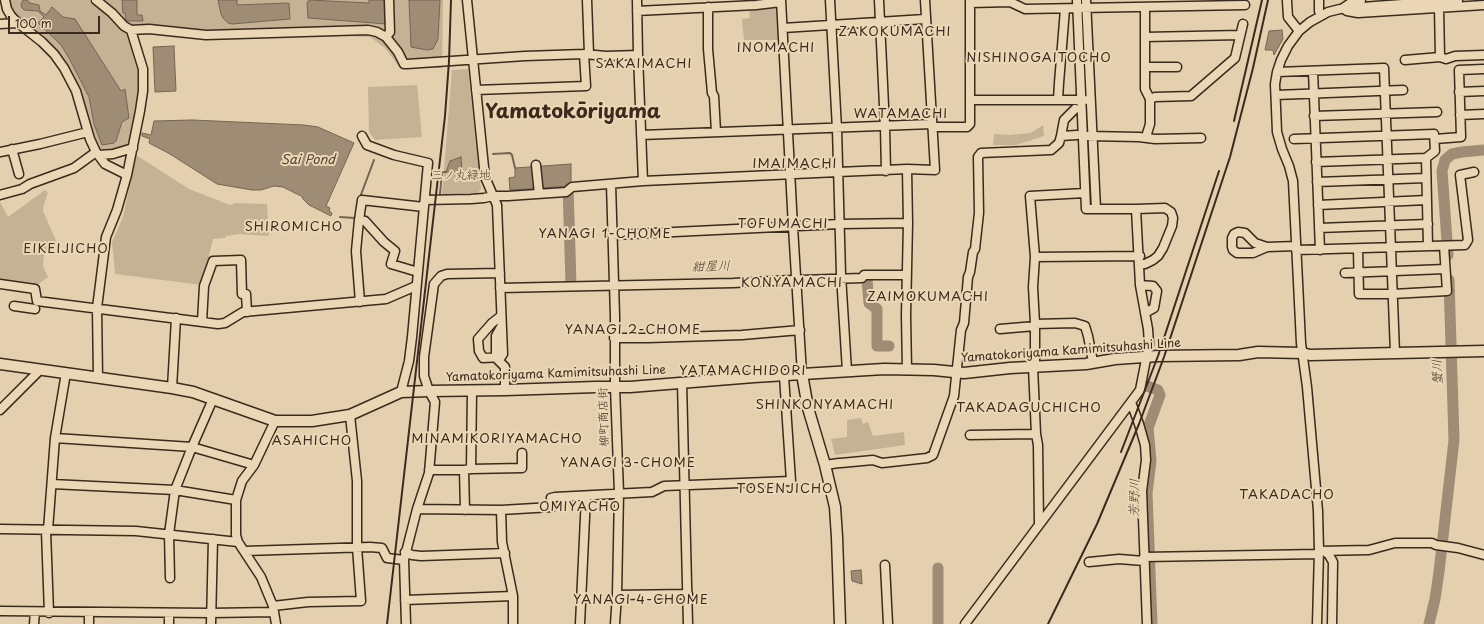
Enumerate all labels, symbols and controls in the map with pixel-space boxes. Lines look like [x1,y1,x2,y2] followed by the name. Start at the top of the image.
[10,8,102,34] scale bar
[15,14,52,32] text: 100 m
[839,24,951,40] district label: ZAKOKUMACHI
[737,40,815,56] district label: INOMACHI
[967,50,1111,66] district label: NISHINOGAITOCHO
[596,56,692,72] district label: SAKAIMACHI
[485,100,661,124] district label: Yamatokōriyama
[854,106,948,122] district label: WATAMACHI
[281,152,335,168] water label: Sai Pond
[753,156,837,172] district label: IMAIMACHI
[431,169,491,183] park label: 三ノ丸緑地
[738,216,828,232] district label: TOFUMACHI
[246,219,342,235] district label: SHIROMICHO
[538,226,672,242] district label: YANAGI 1-CHOME
[24,241,108,257] district label: EIKEIJICHO
[691,259,731,275] water label: 紺屋川
[741,275,843,291] district label: KONYAMACHI
[868,289,988,305] district label: ZAIMOKUMACHI
[564,322,702,338] district label: YANAGI 2-CHOME
[960,336,1182,366] street label: Yamatokoriyama Kamimitsuhashi Line
[1430,359,1446,385] water label: 蟹川
[446,363,666,385] street label: Yamatokoriyama Kamimitsuhashi Line
[680,363,806,379] district label: YATAMACHIDORI
[596,387,612,447] street label: 柳町商店街
[756,397,894,413] district label: SHINKONYAMACHI
[958,400,1100,416] district label: TAKADAGUCHICHO
[411,431,583,447] district label: MINAMIKORIYAMACHO
[272,433,352,449] district label: ASAHICHO
[560,455,696,471] district label: YANAGI 3-CHOME
[1127,478,1143,518] water label: 芳野川
[737,481,833,497] district label: TOSENJICHO
[1240,487,1334,503] district label: TAKADACHO
[539,499,621,515] district label: OMIYACHO
[573,592,709,608] district label: YANAGI 4-CHOME

